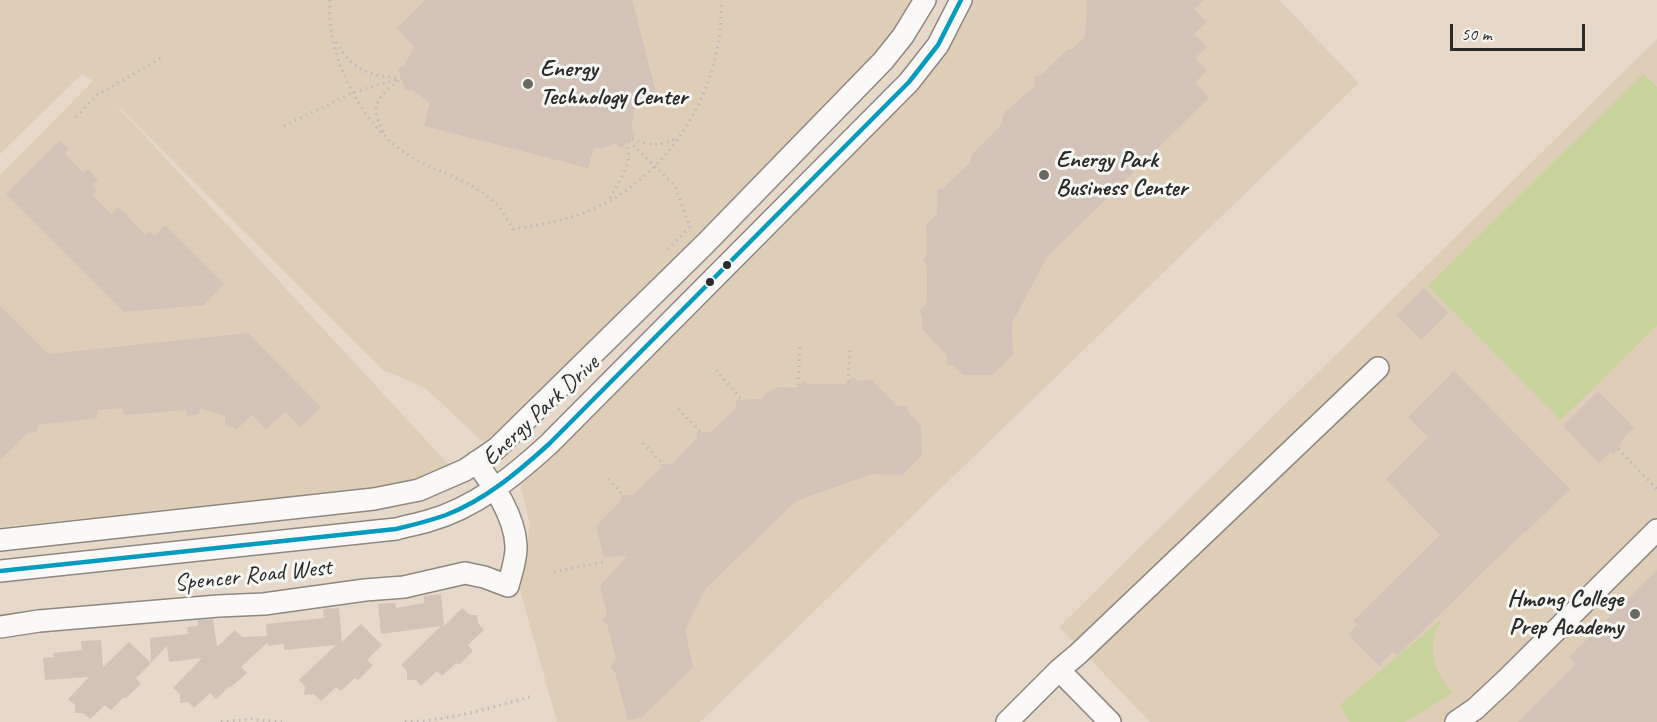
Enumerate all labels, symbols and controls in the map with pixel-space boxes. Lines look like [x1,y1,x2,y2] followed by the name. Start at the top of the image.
[1453,12,1588,50] scale bar
[1461,23,1492,45] text: 50 m
[540,56,687,112] place label: Energy Technology Center
[521,77,535,91] marker: Energy Technology Center
[1056,147,1187,203] place label: Energy Park Business Center
[1037,168,1051,182] marker: Energy Park Business Center
[721,259,733,271] unlabelled marker
[704,276,716,288] unlabelled marker
[477,350,605,472] street label: Energy Park Drive
[173,553,333,599] street label: Spencer Road West
[1507,586,1623,642] place label: Hmong College Prep Academy
[1628,607,1642,621] marker: Hmong College Prep Academy

